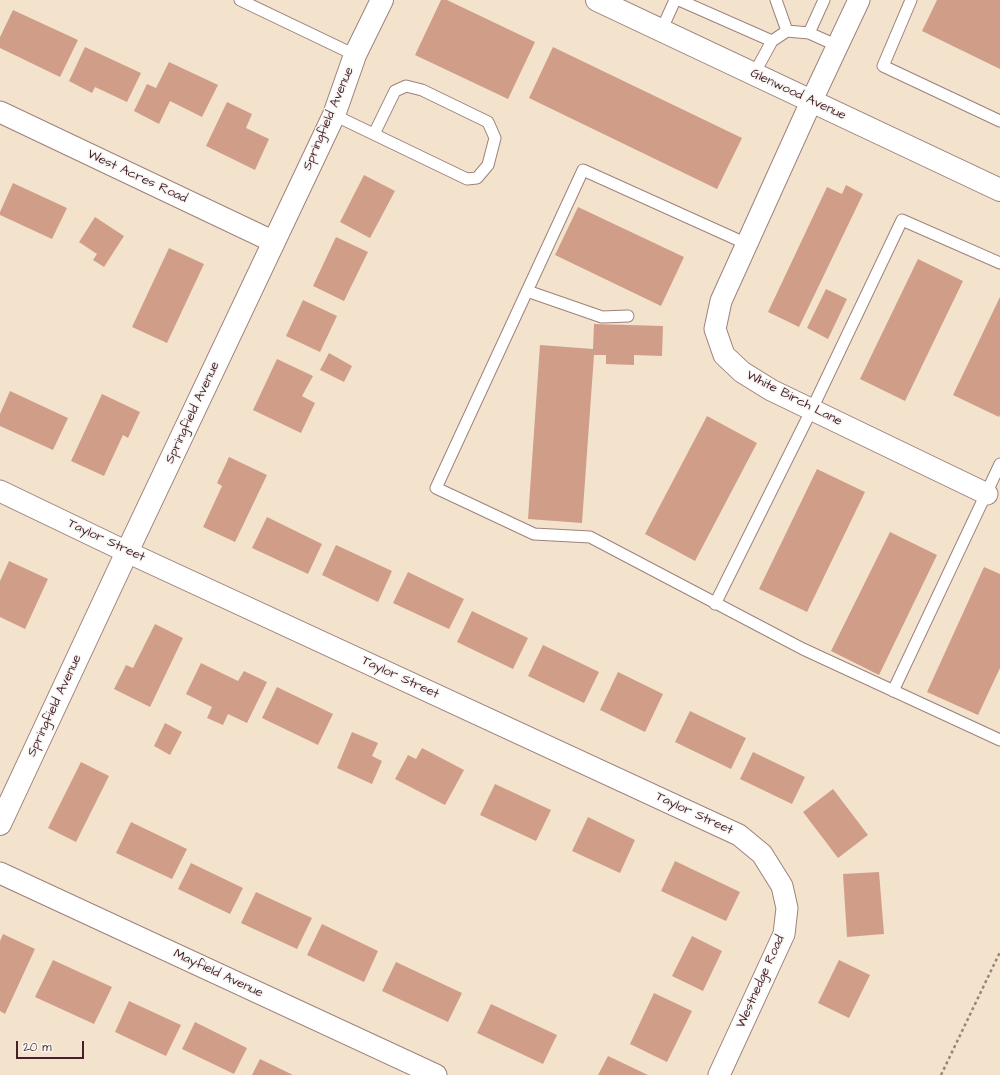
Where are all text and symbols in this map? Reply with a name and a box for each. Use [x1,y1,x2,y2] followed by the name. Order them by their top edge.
[300,65,358,173] street label: Springfield Avenue
[748,66,848,124] street label: Glenwood Avenue
[84,147,190,207] street label: West Acres Road
[163,359,223,467] street label: Springfield Avenue
[743,368,845,430] street label: White Birch Lane
[65,516,147,566] street label: Taylor Street
[25,652,85,760] street label: Springfield Avenue
[359,653,441,703] street label: Taylor Street
[653,789,735,839] street label: Taylor Street
[734,933,788,1031] street label: Westnedge Road
[171,946,265,1002] street label: Mayfield Avenue
[18,1033,86,1059] scale bar
[23,1039,52,1056] text: 20 m

